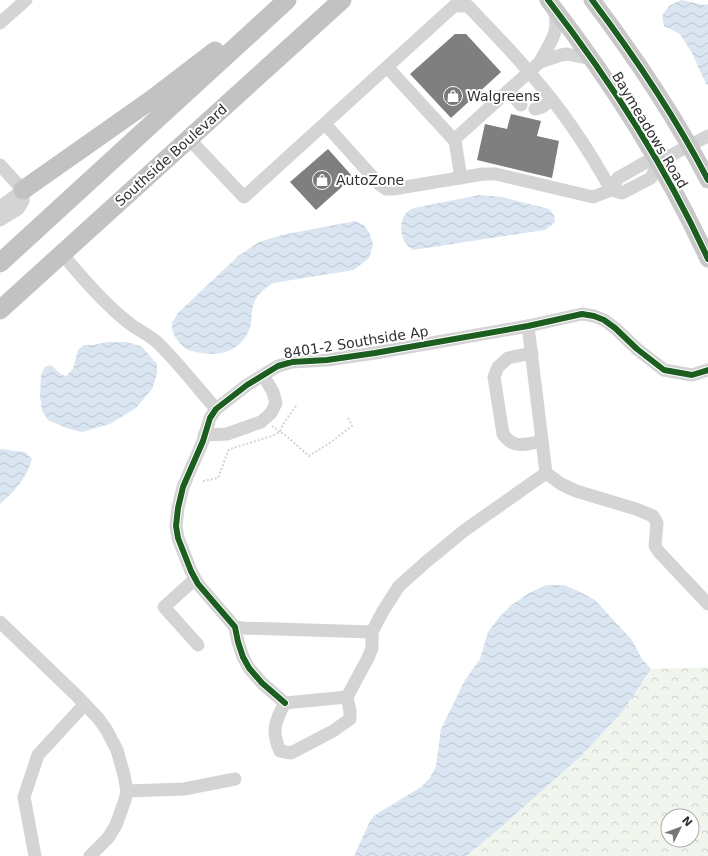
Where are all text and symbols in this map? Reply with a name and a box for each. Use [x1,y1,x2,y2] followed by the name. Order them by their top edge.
[609,69,691,191] street label: Baymeadows Road
[442,85,464,107] shop icon: Walgreens
[467,88,540,104] place label: Walgreens
[112,101,230,209] street label: Southside Boulevard
[311,169,333,191] shop icon: AutoZone
[336,172,404,188] place label: AutoZone
[282,323,430,361] street label: 8401-2 Southside Ap
[660,808,700,848] north arrow
[679,814,695,829] text: N

